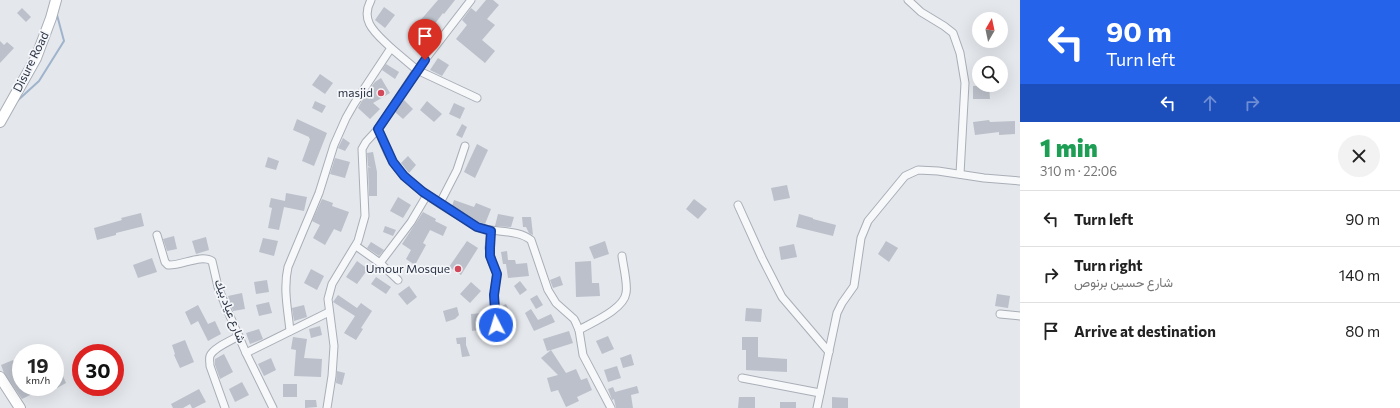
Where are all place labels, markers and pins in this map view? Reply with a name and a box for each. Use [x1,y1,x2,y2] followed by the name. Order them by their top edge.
[408,19,442,60] pin
[338,85,373,99] place label: masjid
[376,88,386,98] marker: masjid
[366,261,450,275] place label: Umour Mosque
[453,264,463,274] marker: Umour Mosque

